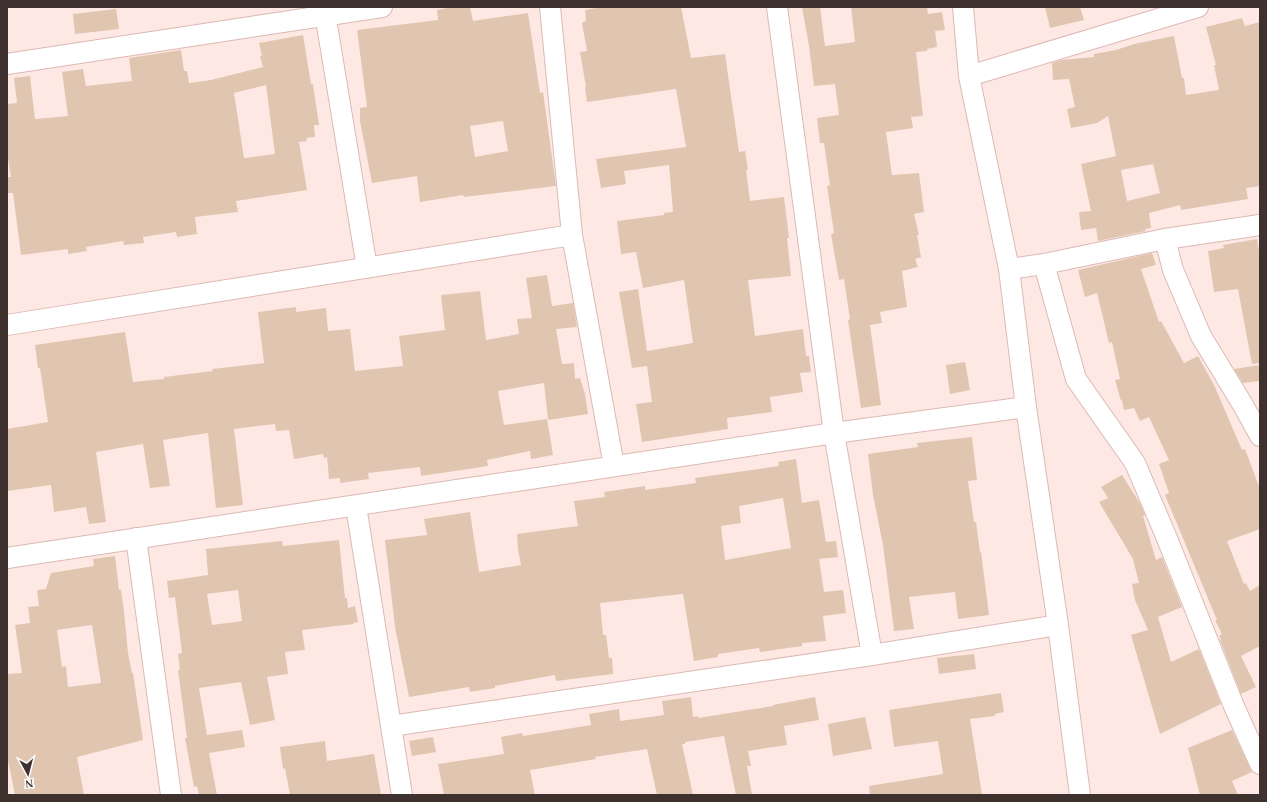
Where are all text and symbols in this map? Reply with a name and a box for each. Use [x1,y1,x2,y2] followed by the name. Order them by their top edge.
[8,754,48,794] north arrow
[24,777,34,790] text: N

